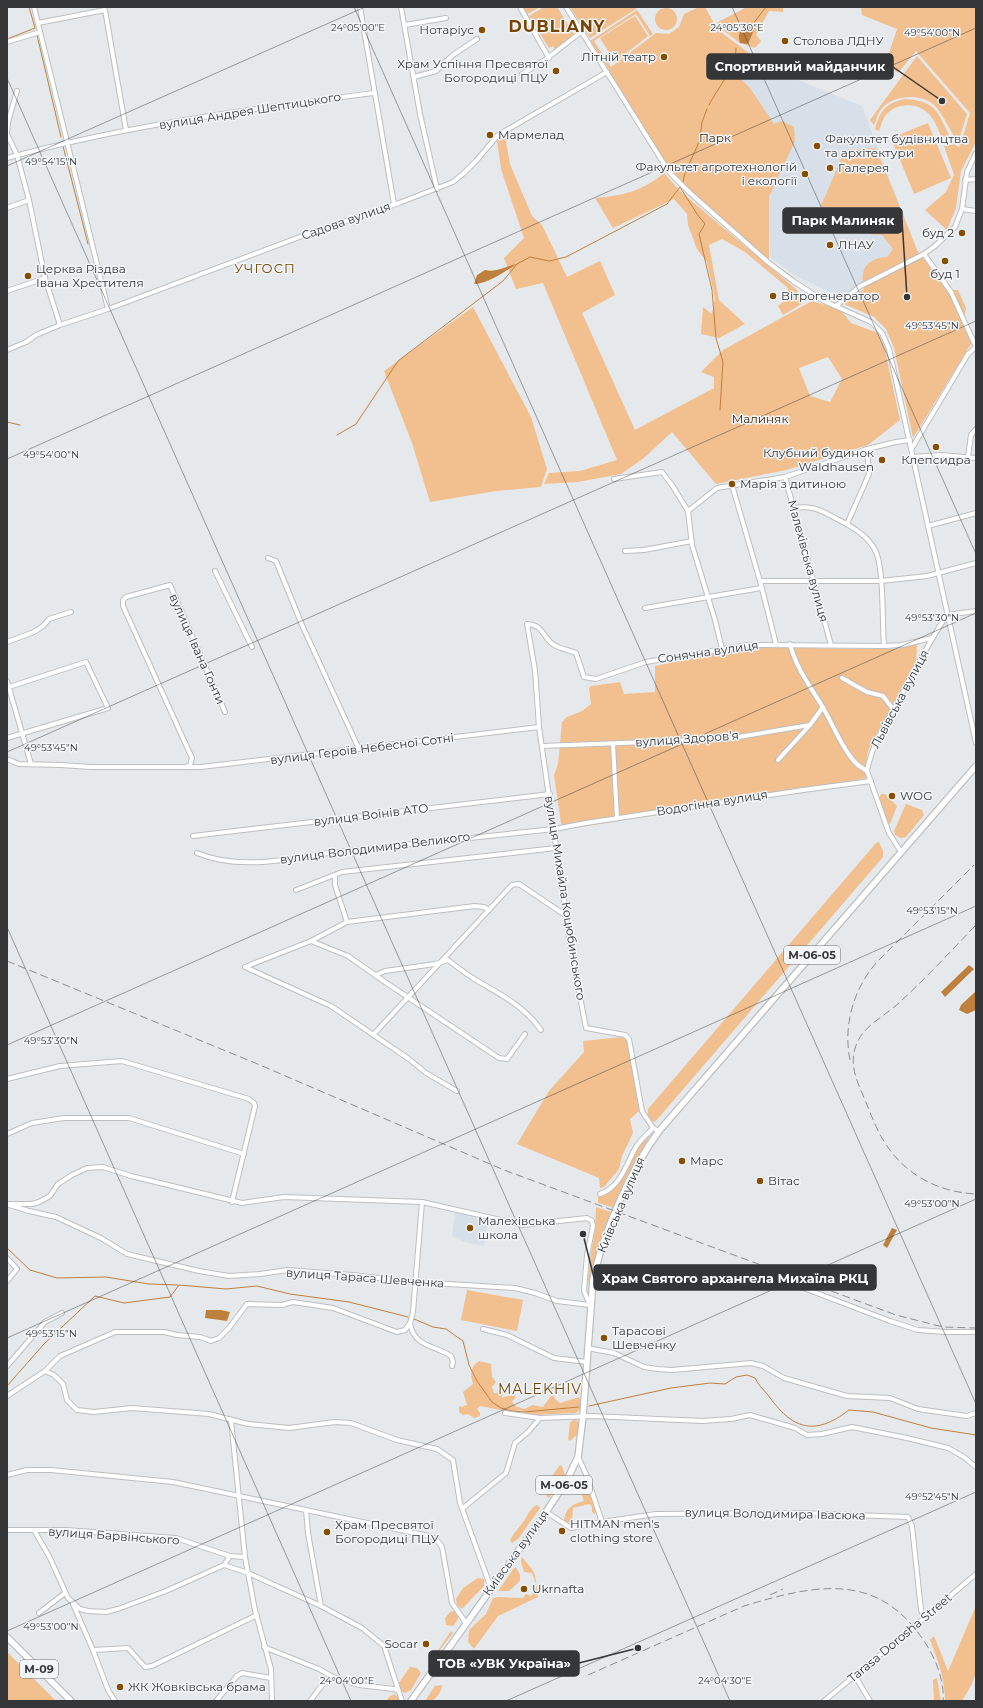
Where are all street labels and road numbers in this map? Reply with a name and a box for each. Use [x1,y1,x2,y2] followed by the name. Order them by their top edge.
[158,89,342,132] street label: вулиця Андрея Шептицького
[299,198,392,243] street label: Садова вулиця
[785,498,832,624] street label: Малехівська вулиця
[166,591,229,706] street label: вулиця Івана Гонти
[656,637,759,666] street label: Сонячна вулиця
[867,647,932,751] street label: Львівська вулиця
[635,727,739,750] street label: вулиця Здоровʼя
[269,730,455,767] street label: вулиця Героїв Небесної Сотні
[655,786,769,819] street label: Водогінна вулиця
[542,795,589,1002] street label: вулиця Михайла Коцюбинського
[313,800,429,829] street label: вулиця Воїнів АТО
[279,828,471,867] street label: вулиця Володимира Великого
[784,946,840,964] road number: М-06-05
[594,1155,647,1255] street label: Київська вулиця
[286,1264,445,1291] street label: вулиця Тараса Шевченка
[536,1476,592,1494] road number: М-06-05
[684,1504,866,1523] street label: вулиця Володимира Івасюка
[479,1507,552,1599] street label: Київська вулиця
[48,1523,181,1548] street label: вулиця Барвінського
[845,1590,955,1686] street label: Tarasa Dorosha Street
[20,1660,58,1678] road number: М-09

